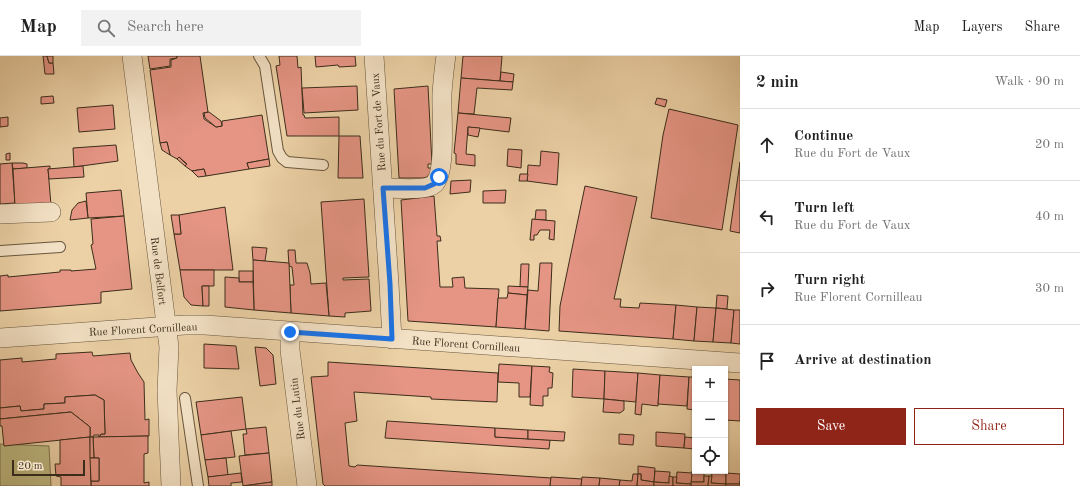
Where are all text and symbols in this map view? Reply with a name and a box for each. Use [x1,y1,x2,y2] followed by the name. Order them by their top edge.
[81,10,361,46] search box
[95,17,117,39] icon: search
[20,18,57,37] text: Map
[127,20,204,35] text: Search here
[914,20,940,34] text: Map
[962,20,1003,34] text: Layers
[1025,20,1060,34] text: Share
[371,72,388,171] street label: Rue du Fort de Vaux
[756,74,799,91] text: 2 min
[995,75,1064,88] text: Walk · 90 m
[794,129,853,144] text: Continue
[756,134,778,156] icon: ahead
[1035,138,1064,151] text: 20 m
[794,147,911,160] text: Rue du Fort de Vaux
[430,168,448,186] route start
[794,201,854,216] text: Turn left
[756,206,778,228] icon: left
[1035,210,1064,223] text: 40 m
[794,219,911,232] text: Rue du Fort de Vaux
[148,236,167,306] street label: Rue de Belfort
[794,273,865,288] text: Turn right
[756,278,778,300] icon: right
[1035,282,1064,295] text: 30 m
[794,291,923,304] text: Rue Florent Cornilleau
[88,322,198,339] street label: Rue Florent Cornilleau
[281,323,299,341] route end
[411,336,521,355] street label: Rue Florent Cornilleau
[756,350,778,372] icon: arrive
[794,353,932,368] text: Arrive at destination
[692,366,728,474] map controls
[692,366,728,402] button: +
[289,377,308,441] street label: Rue du Lutin
[692,402,728,438] button: −
[756,408,906,445] button: Save
[914,408,1064,445] button: Share
[692,438,728,474] button: locate
[12,458,85,477] scale bar
[18,461,43,472] text: 20 m

